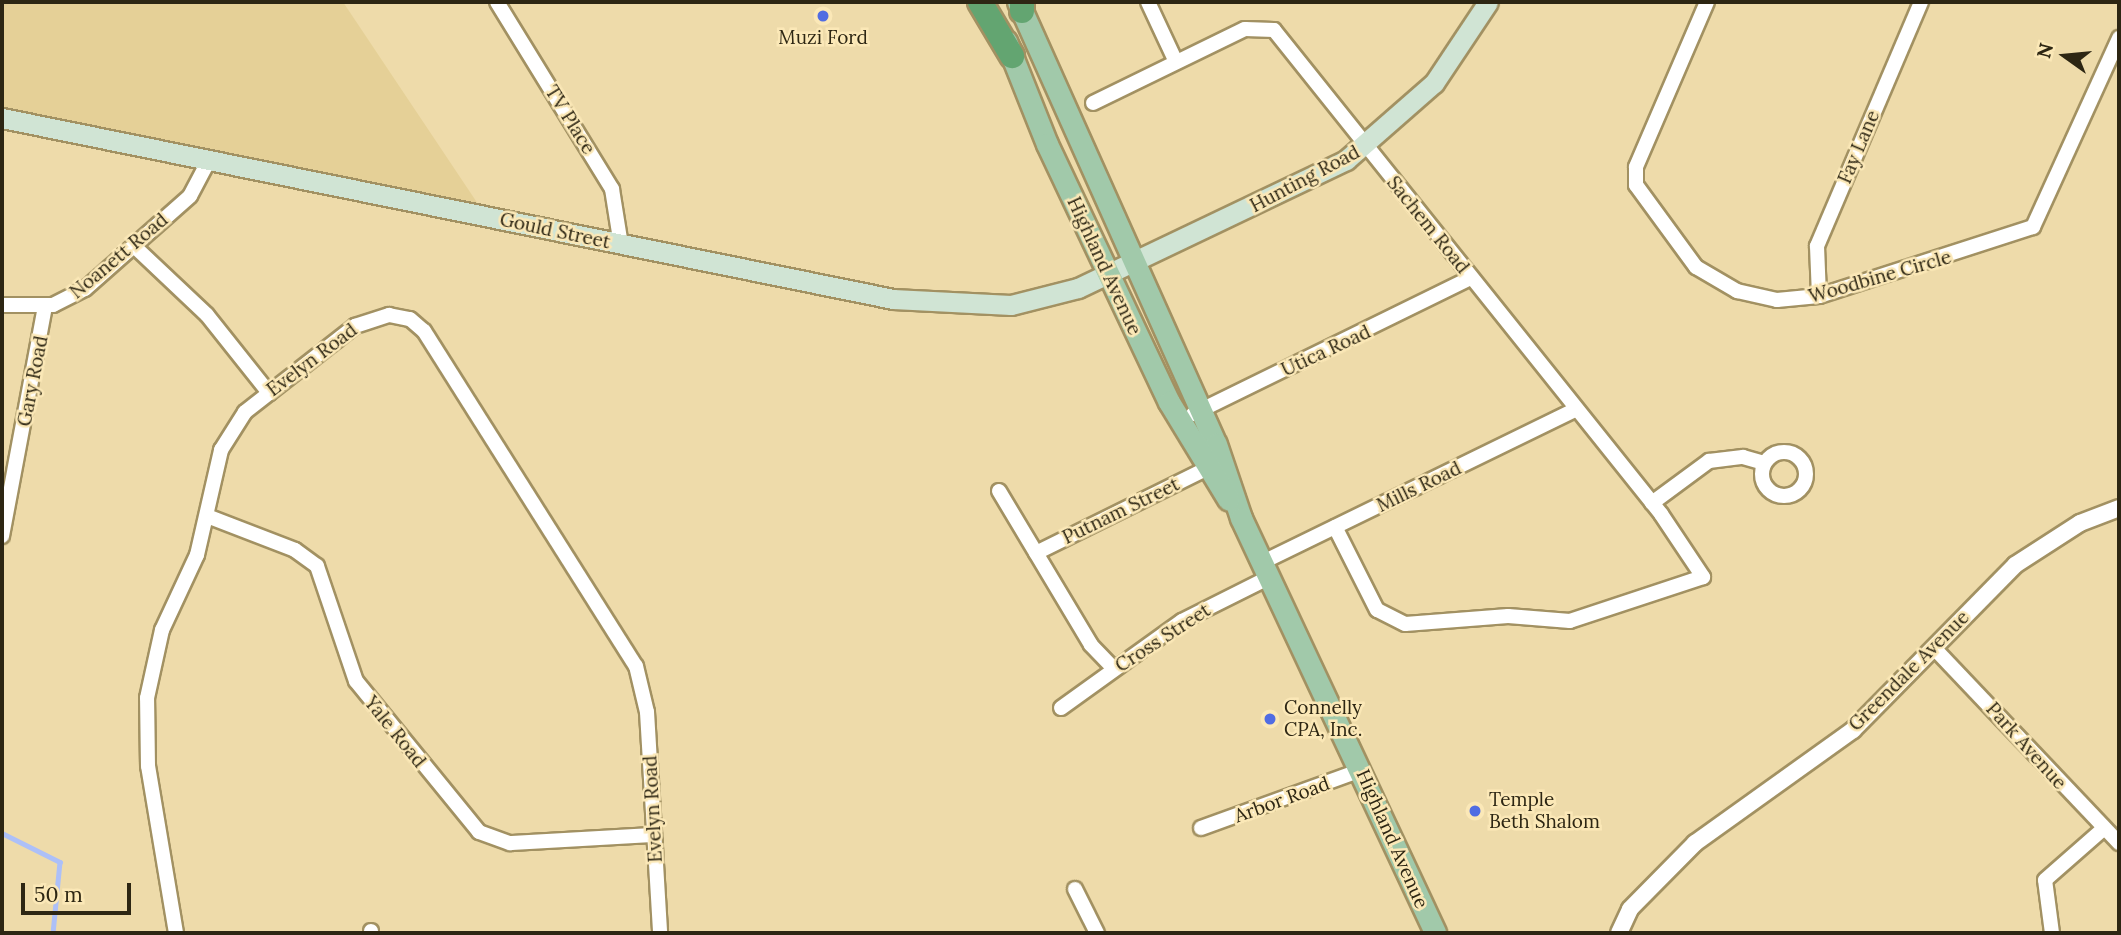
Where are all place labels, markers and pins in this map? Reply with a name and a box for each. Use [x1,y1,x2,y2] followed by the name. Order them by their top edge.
[815,8,831,24] marker: Muzi Ford
[778,27,868,49] place label: Muzi Ford
[1284,697,1362,741] place label: Connelly CPA, Inc.
[1262,711,1278,727] marker: Connelly CPA, Inc.
[1489,789,1600,833] place label: Temple Beth Shalom
[1467,803,1483,819] marker: Temple Beth Shalom

